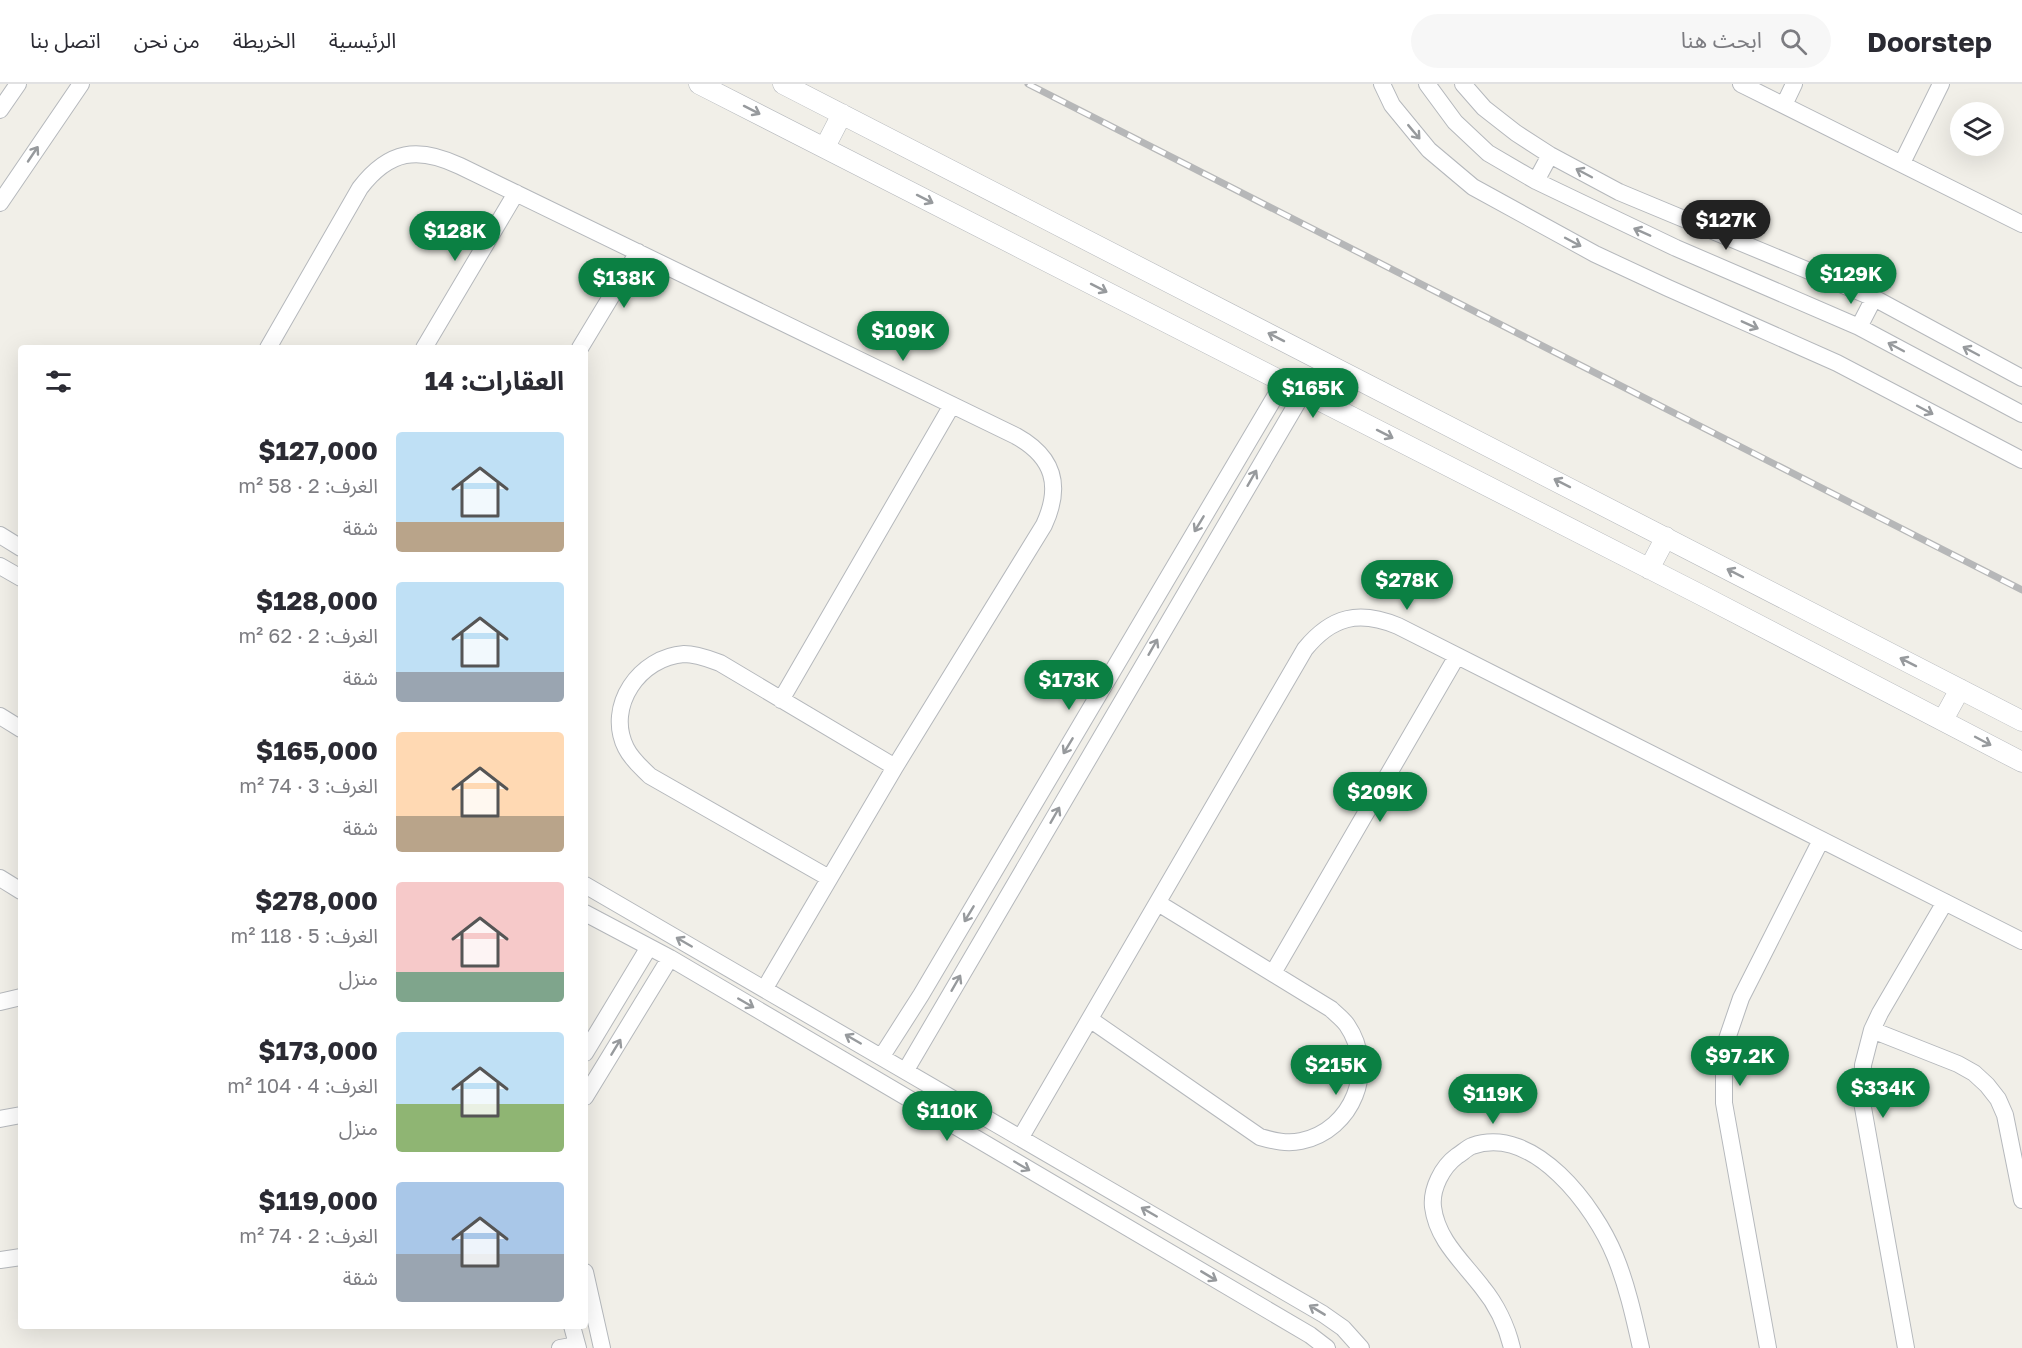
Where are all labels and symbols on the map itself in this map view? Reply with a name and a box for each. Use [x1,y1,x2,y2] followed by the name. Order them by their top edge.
[742,105,760,117] one-way arrow
[1408,124,1421,140] one-way arrow
[27,147,39,163] one-way arrow
[1576,167,1593,179] one-way arrow
[916,194,934,205] one-way arrow
[1684,200,1768,251] pin: $127K
[413,211,497,262] pin: $128K
[1633,226,1651,237] one-way arrow
[1564,237,1582,248] one-way arrow
[1809,254,1893,305] pin: $129K
[582,258,666,309] pin: $138K
[1089,283,1107,294] one-way arrow
[861,311,945,362] pin: $109K
[1741,320,1759,331] one-way arrow
[1268,330,1286,342] one-way arrow
[1888,341,1906,352] one-way arrow
[1962,345,1980,356] one-way arrow
[1271,368,1355,419] pin: $165K
[1916,404,1934,416] one-way arrow
[1375,429,1393,441] one-way arrow
[1247,470,1259,487] one-way arrow
[1553,477,1571,489] one-way arrow
[1193,515,1205,532] one-way arrow
[1365,560,1449,611] pin: $278K
[1726,566,1744,578] one-way arrow
[1148,639,1160,656] one-way arrow
[1900,656,1918,667] one-way arrow
[1027,660,1111,711] pin: $173K
[1973,736,1991,747] one-way arrow
[1062,737,1074,754] one-way arrow
[1338,772,1422,823] pin: $209K
[1049,807,1061,824] one-way arrow
[963,905,975,922] one-way arrow
[676,936,694,947] one-way arrow
[950,975,962,992] one-way arrow
[737,997,754,1009] one-way arrow
[845,1033,862,1045] one-way arrow
[1691,1036,1789,1087] pin: $97.2K
[610,1039,622,1056] one-way arrow
[1294,1045,1378,1096] pin: $215K
[1841,1068,1925,1119] pin: $334K
[1451,1074,1535,1125] pin: $119K
[905,1091,989,1142] pin: $110K
[1013,1161,1031,1172] one-way arrow
[1141,1205,1158,1217] one-way arrow
[1200,1270,1217,1282] one-way arrow
[1309,1304,1326,1316] one-way arrow

